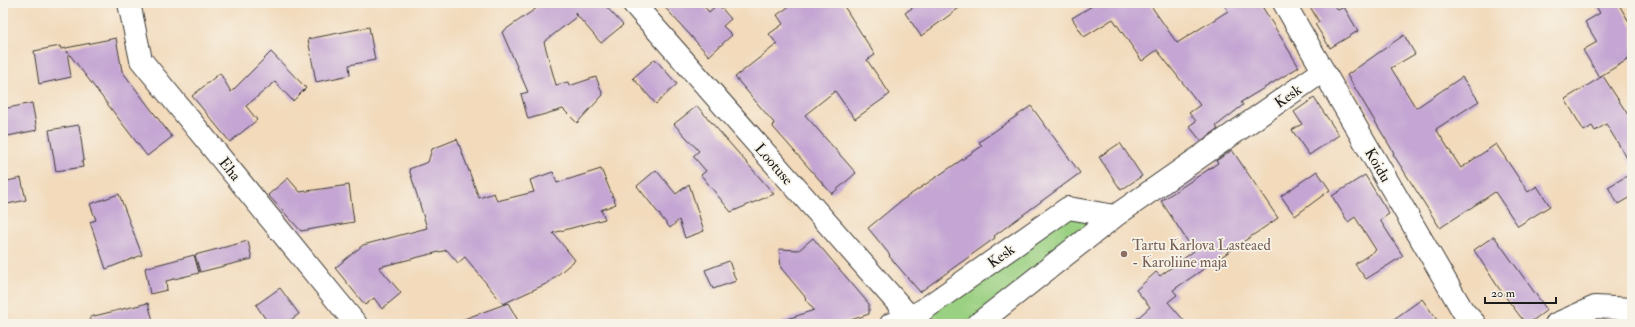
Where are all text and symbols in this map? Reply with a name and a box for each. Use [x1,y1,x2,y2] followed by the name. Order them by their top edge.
[1271,80,1306,112] street label: Kesk
[750,139,797,189] street label: Lootuse
[1360,145,1395,186] street label: Koidu
[214,154,245,186] street label: Eha
[1132,236,1272,272] place label: Tartu Karlova Lasteaed - Karoliine maja
[984,240,1019,273] street label: Kesk
[1119,249,1129,259] marker: Tartu Karlova Lasteaed - Karoliine maja
[1485,279,1556,305] scale bar
[1491,286,1516,301] text: 20 m

